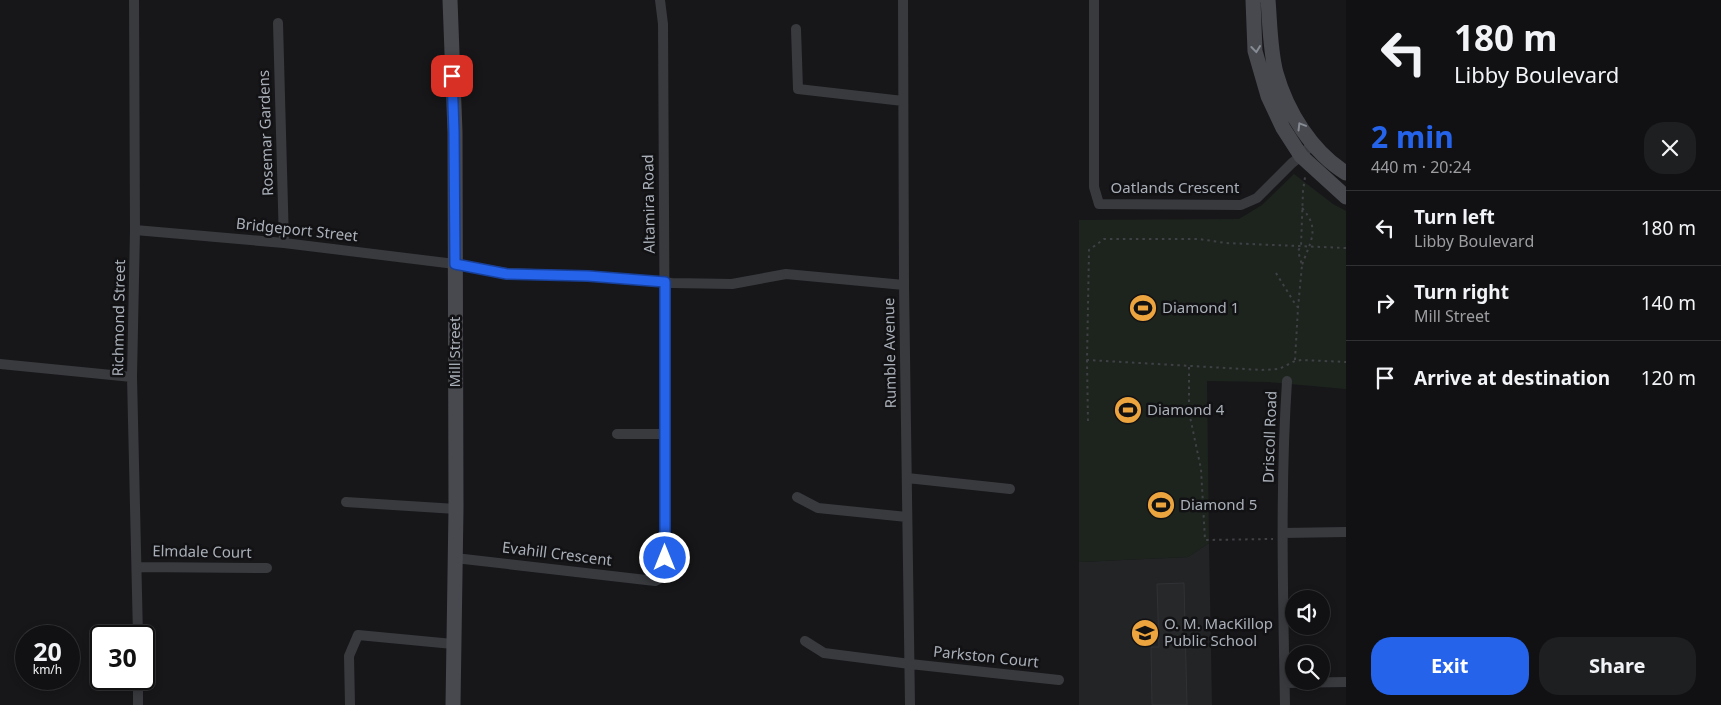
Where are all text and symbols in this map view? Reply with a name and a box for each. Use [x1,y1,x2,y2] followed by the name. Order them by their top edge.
[1454,14,1557,61] text: 180 m
[1371,20,1436,85] icon: left
[1250,45,1261,53] one-way arrow
[431,55,473,97] pin
[1454,59,1619,89] text: Libby Boulevard
[438,62,466,90] icon: arrive
[253,70,277,196] street label: Rosemar Gardens
[1371,116,1454,157] text: 2 min
[1297,122,1307,131] one-way arrow
[1644,122,1696,174] button: close
[637,154,659,254] street label: Altamira Road
[1371,156,1471,178] text: 440 m · 20:24
[1111,177,1240,197] street label: Oatlands Crescent
[1414,204,1495,230] text: Turn left
[235,213,360,245] street label: Bridgeport Street
[1371,214,1399,242] icon: left
[1641,215,1696,241] text: 180 m
[1414,230,1534,252] text: Libby Boulevard
[107,259,129,377] street label: Richmond Street
[1414,279,1509,305] text: Turn right
[1371,289,1399,317] icon: right
[1641,290,1696,316] text: 140 m
[1128,293,1158,323] sports icon: Diamond 1
[878,297,900,409] street label: Rumble Avenue
[1162,297,1239,317] place label: Diamond 1
[1414,305,1490,327] text: Mill Street
[444,316,464,388] street label: Mill Street
[1371,364,1399,392] icon: arrive
[1414,365,1610,391] text: Arrive at destination
[1641,365,1696,391] text: 120 m
[1257,391,1281,483] street label: Driscoll Road
[1113,395,1143,425] sports icon: Diamond 4
[1147,399,1225,419] place label: Diamond 4
[1146,490,1176,520] sports icon: Diamond 5
[1180,494,1257,514] place label: Diamond 5
[638,531,690,583] position arrow
[501,536,614,570] street label: Evahill Crescent
[152,540,253,562] street label: Elmdale Court
[1285,590,1330,690] map controls
[1285,590,1330,635] button: sound
[1164,613,1273,650] place label: O. M. MacKillop Public School
[1130,618,1160,648] school or university icon: O. M. MacKillop Public School
[90,625,155,690] speed limit sign: 30
[33,634,62,668] text: 20
[1371,637,1529,695] button: Exit
[1539,637,1696,695] button: Share
[932,641,1040,672] street label: Parkston Court
[1285,645,1330,690] button: search
[33,661,62,678] text: km/h

